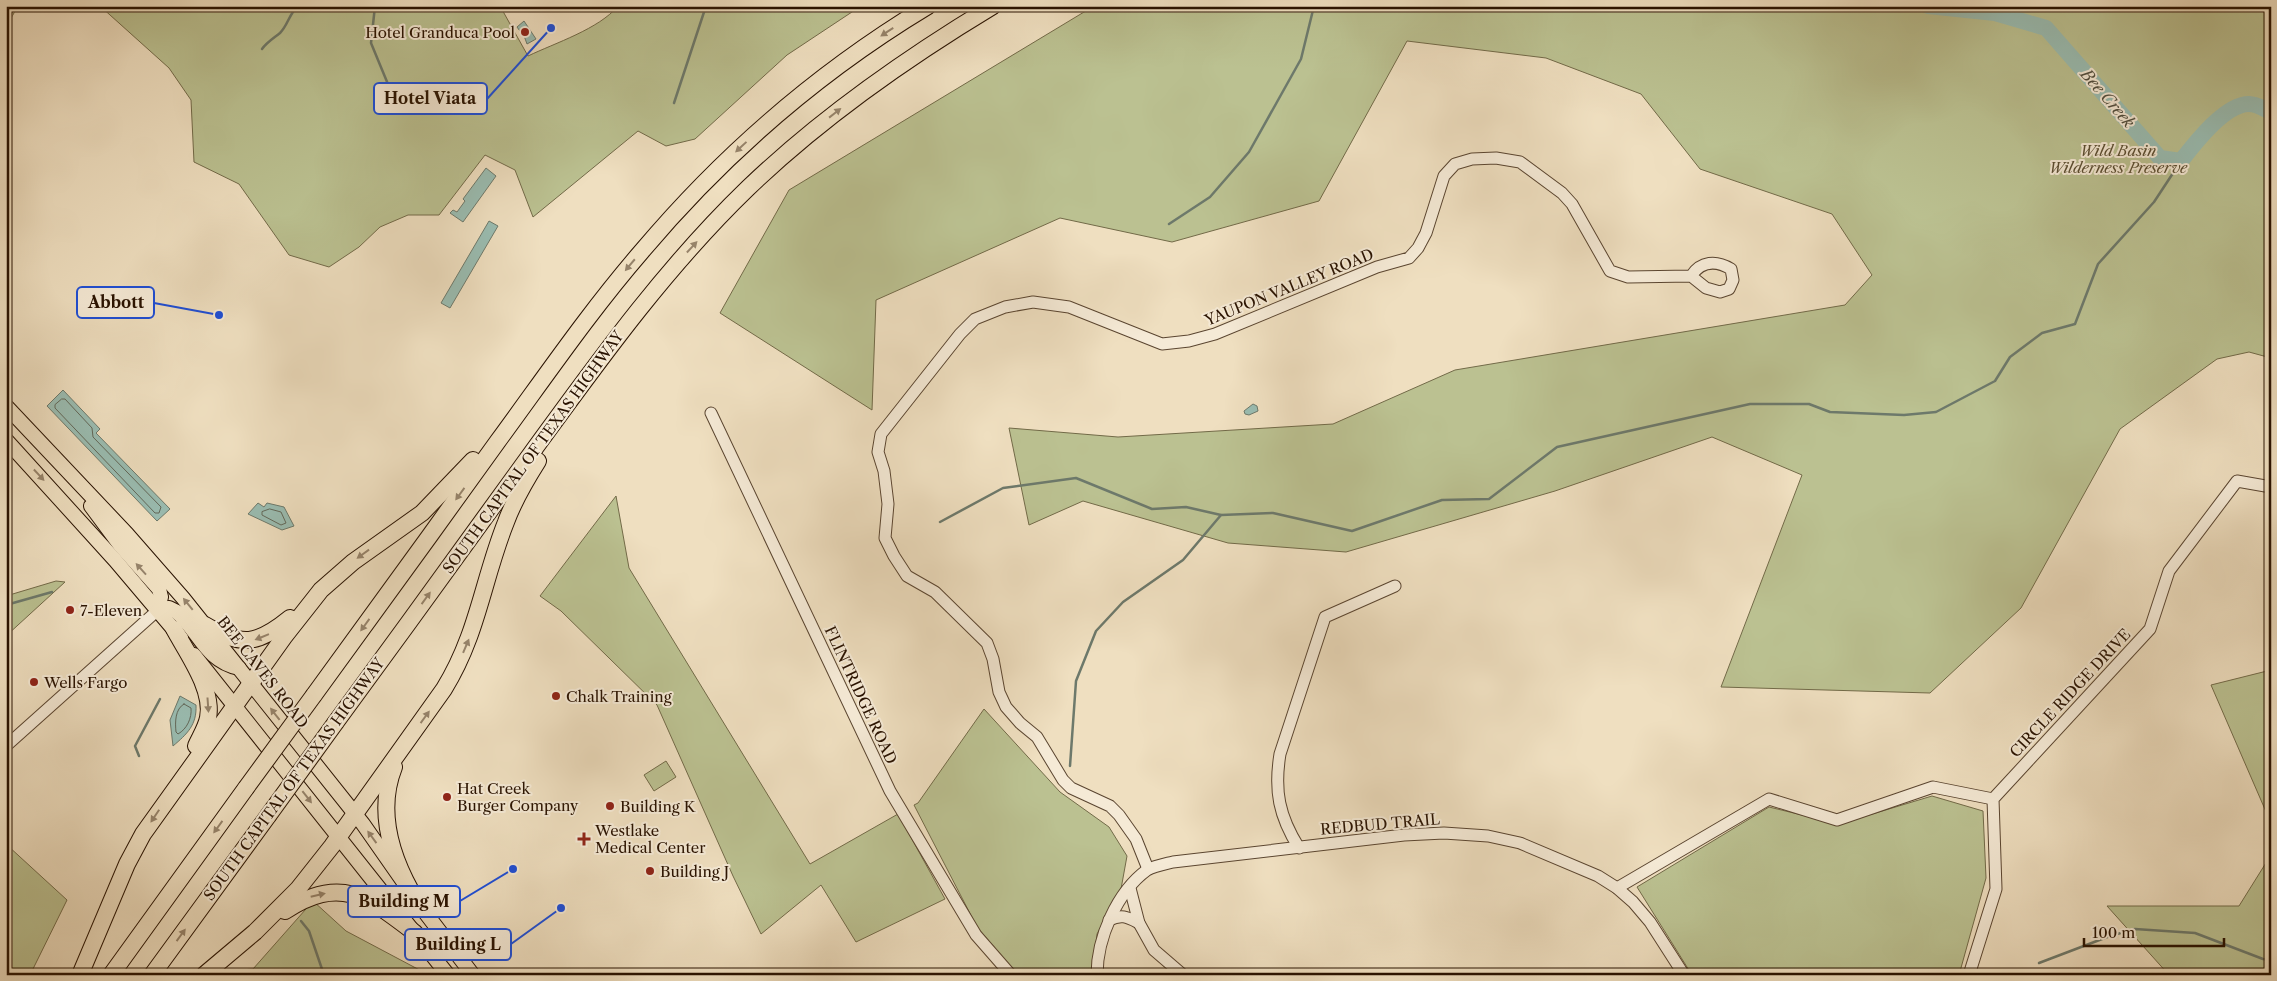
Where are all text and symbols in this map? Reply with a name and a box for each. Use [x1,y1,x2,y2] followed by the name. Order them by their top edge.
[365,23,516,42] place label: Hotel Granduca Pool
[519,26,531,38] marker: Hotel Granduca Pool
[880,27,894,37] one-way arrow
[2076,63,2140,132] water label: Bee Creek
[374,83,487,114] callout: Hotel Viata
[384,88,477,108] text: Hotel Viata
[828,107,841,118] one-way arrow
[736,141,748,153] one-way arrow
[2049,141,2188,177] park label: Wild Basin Wilderness Preserve
[686,241,698,253] one-way arrow
[1201,244,1376,330] street label: YAUPON VALLEY ROAD
[624,258,635,271] one-way arrow
[77,287,154,318] callout: Abbott
[87,292,145,312] text: Abbott
[438,327,628,577] street label: SOUTH CAPITAL OF TEXAS HIGHWAY
[33,469,45,481] one-way arrow
[455,487,465,501] one-way arrow
[357,549,370,559] one-way arrow
[135,563,147,575] one-way arrow
[421,592,432,605] one-way arrow
[182,597,193,610] one-way arrow
[80,601,143,620] place label: 7-Eleven
[64,604,76,616] marker: 7-Eleven
[213,612,313,732] street label: BEE CAVES ROAD
[359,618,370,631] one-way arrow
[821,623,901,767] street label: FLINTRIDGE ROAD
[2006,625,2134,761] street label: CIRCLE RIDGE DRIVE
[254,633,269,641] one-way arrow
[463,639,471,653] one-way arrow
[199,654,389,904] street label: SOUTH CAPITAL OF TEXAS HIGHWAY
[43,673,127,692] place label: Wells Fargo
[28,676,40,688] marker: Wells Fargo
[566,687,672,706] place label: Chalk Training
[550,690,562,702] marker: Chalk Training
[204,697,212,713] one-way arrow
[270,707,281,720] one-way arrow
[419,711,430,724] one-way arrow
[457,779,579,815] place label: Hat Creek Burger Company
[301,790,312,803] one-way arrow
[441,791,453,803] marker: Hat Creek Burger Company
[620,797,697,816] place label: Building K
[604,800,616,812] marker: Building K
[150,809,160,823] one-way arrow
[1319,809,1441,839] street label: REDBUD TRAIL
[213,820,223,834] one-way arrow
[594,821,706,857] place label: Westlake Medical Center
[367,830,377,843] one-way arrow
[577,832,591,846] marker: Westlake Medical Center
[660,862,729,881] place label: Building J
[644,865,656,877] marker: Building J
[348,886,460,917] callout: Building M
[310,891,325,899] one-way arrow
[358,891,450,911] text: Building M
[2084,916,2224,948] scale bar
[2092,923,2135,942] text: 100 m
[176,928,186,942] one-way arrow
[405,929,511,960] callout: Building L
[415,934,501,954] text: Building L

